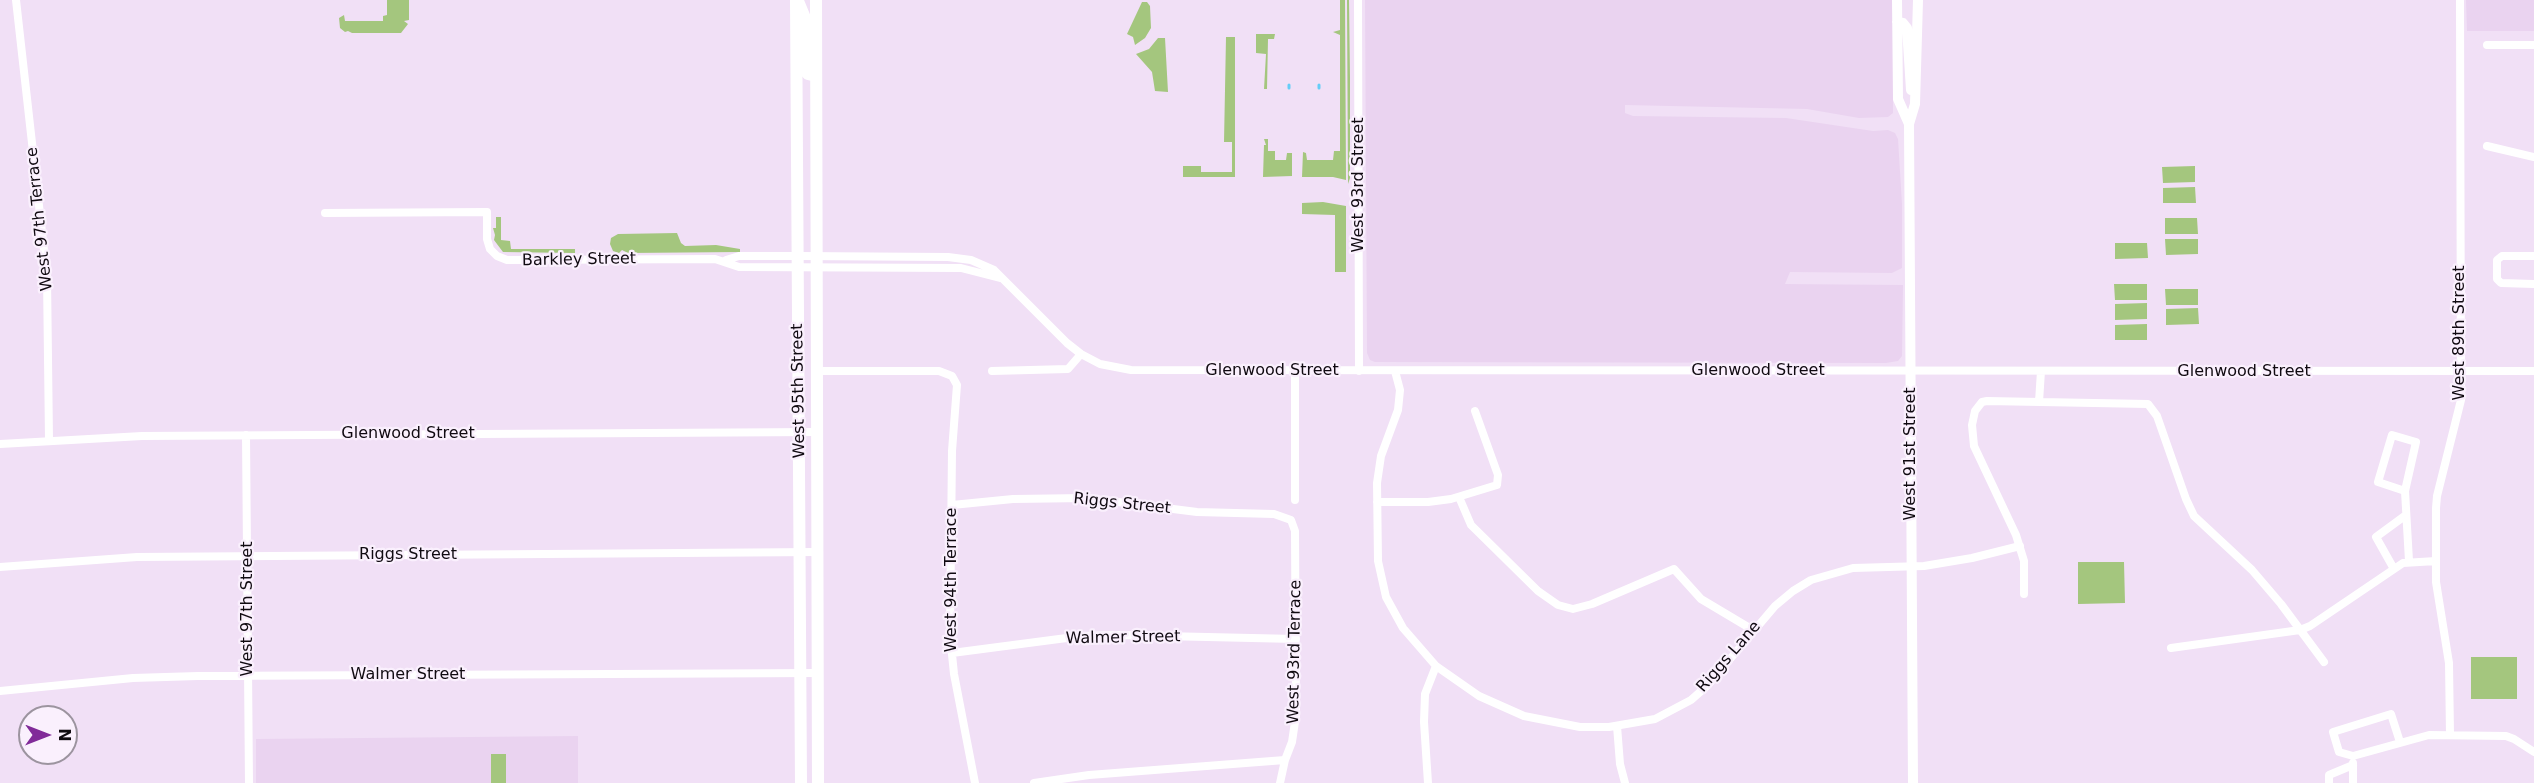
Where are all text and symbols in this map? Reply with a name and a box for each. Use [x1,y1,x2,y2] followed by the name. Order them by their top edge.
[1349,118,1369,252] street label: West 93rd Street
[23,146,57,292] street label: West 97th Terrace
[522,249,636,271] street label: Barkley Street
[2450,266,2470,400] street label: West 89th Street
[788,323,810,459] street label: West 95th Street
[1205,361,1339,381] street label: Glenwood Street
[1691,361,1825,381] street label: Glenwood Street
[2177,362,2311,382] street label: Glenwood Street
[1901,387,1921,521] street label: West 91st Street
[341,424,475,444] street label: Glenwood Street
[1072,489,1172,519] street label: Riggs Street
[942,508,962,652] street label: West 94th Terrace
[238,542,258,676] street label: West 97th Street
[359,545,457,565] street label: Riggs Street
[1284,580,1306,724] street label: West 93rd Terrace
[1693,617,1765,697] street label: Riggs Lane
[1065,627,1181,649] street label: Walmer Street
[351,665,465,685] street label: Walmer Street
[18,705,78,765] north arrow
[55,728,74,742] text: N

